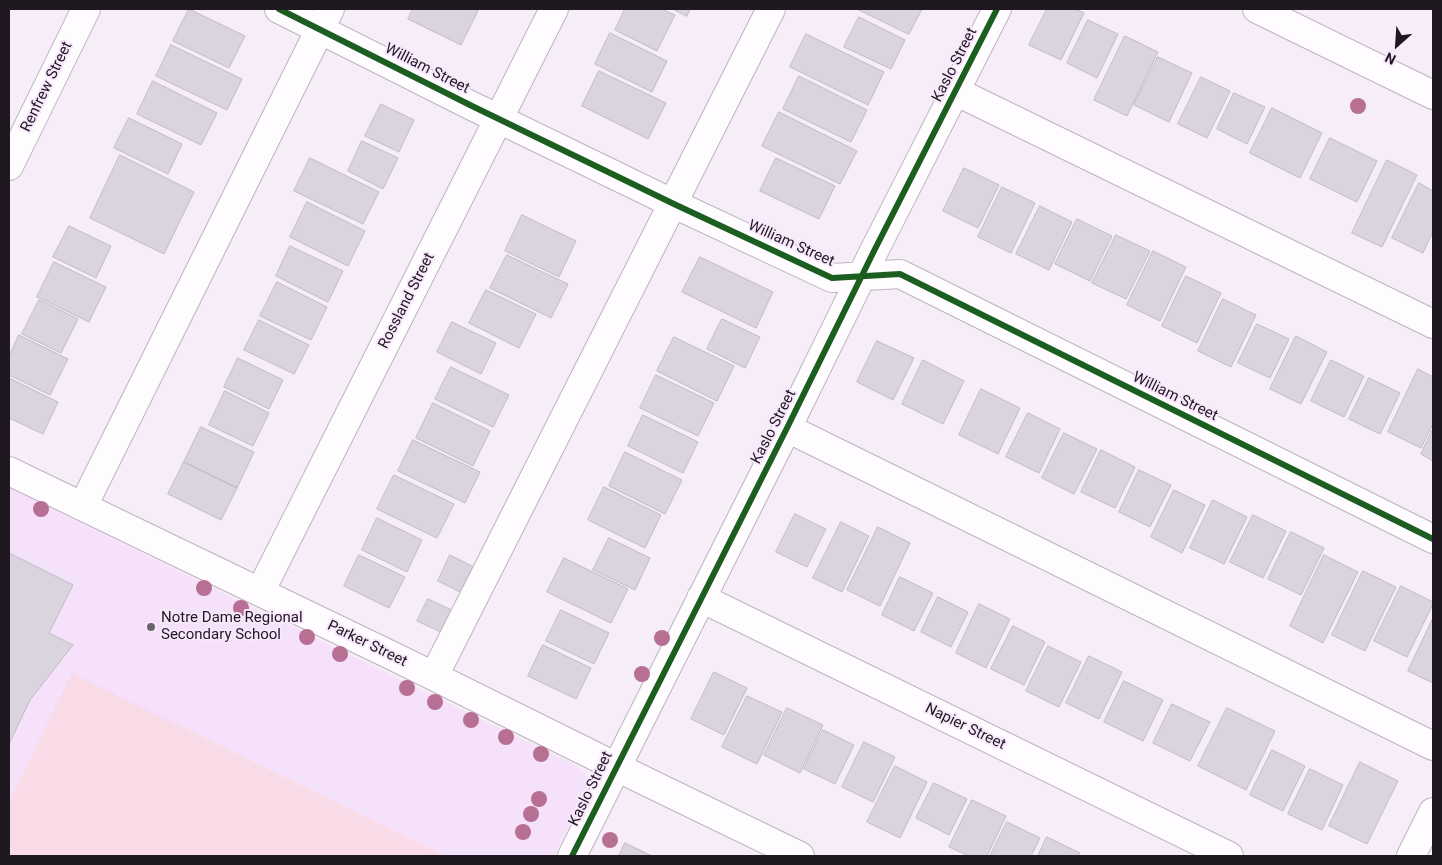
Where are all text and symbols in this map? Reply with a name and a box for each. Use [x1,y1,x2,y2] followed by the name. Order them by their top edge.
[1372,20,1422,70] north arrow
[929,25,981,105] street label: Kaslo Street
[17,39,77,135] street label: Renfrew Street
[382,40,472,98] street label: William Street
[1382,49,1398,68] text: N
[745,217,837,271] street label: William Street
[375,250,439,352] street label: Rossland Street
[1129,369,1221,425] street label: William Street
[748,387,800,467] street label: Kaslo Street
[161,609,303,644] place label: Notre Dame Regional Secondary School
[324,617,410,671] street label: Parker Street
[145,621,157,633] marker: Notre Dame Regional Secondary School
[922,700,1008,754] street label: Napier Street
[565,749,617,829] street label: Kaslo Street

